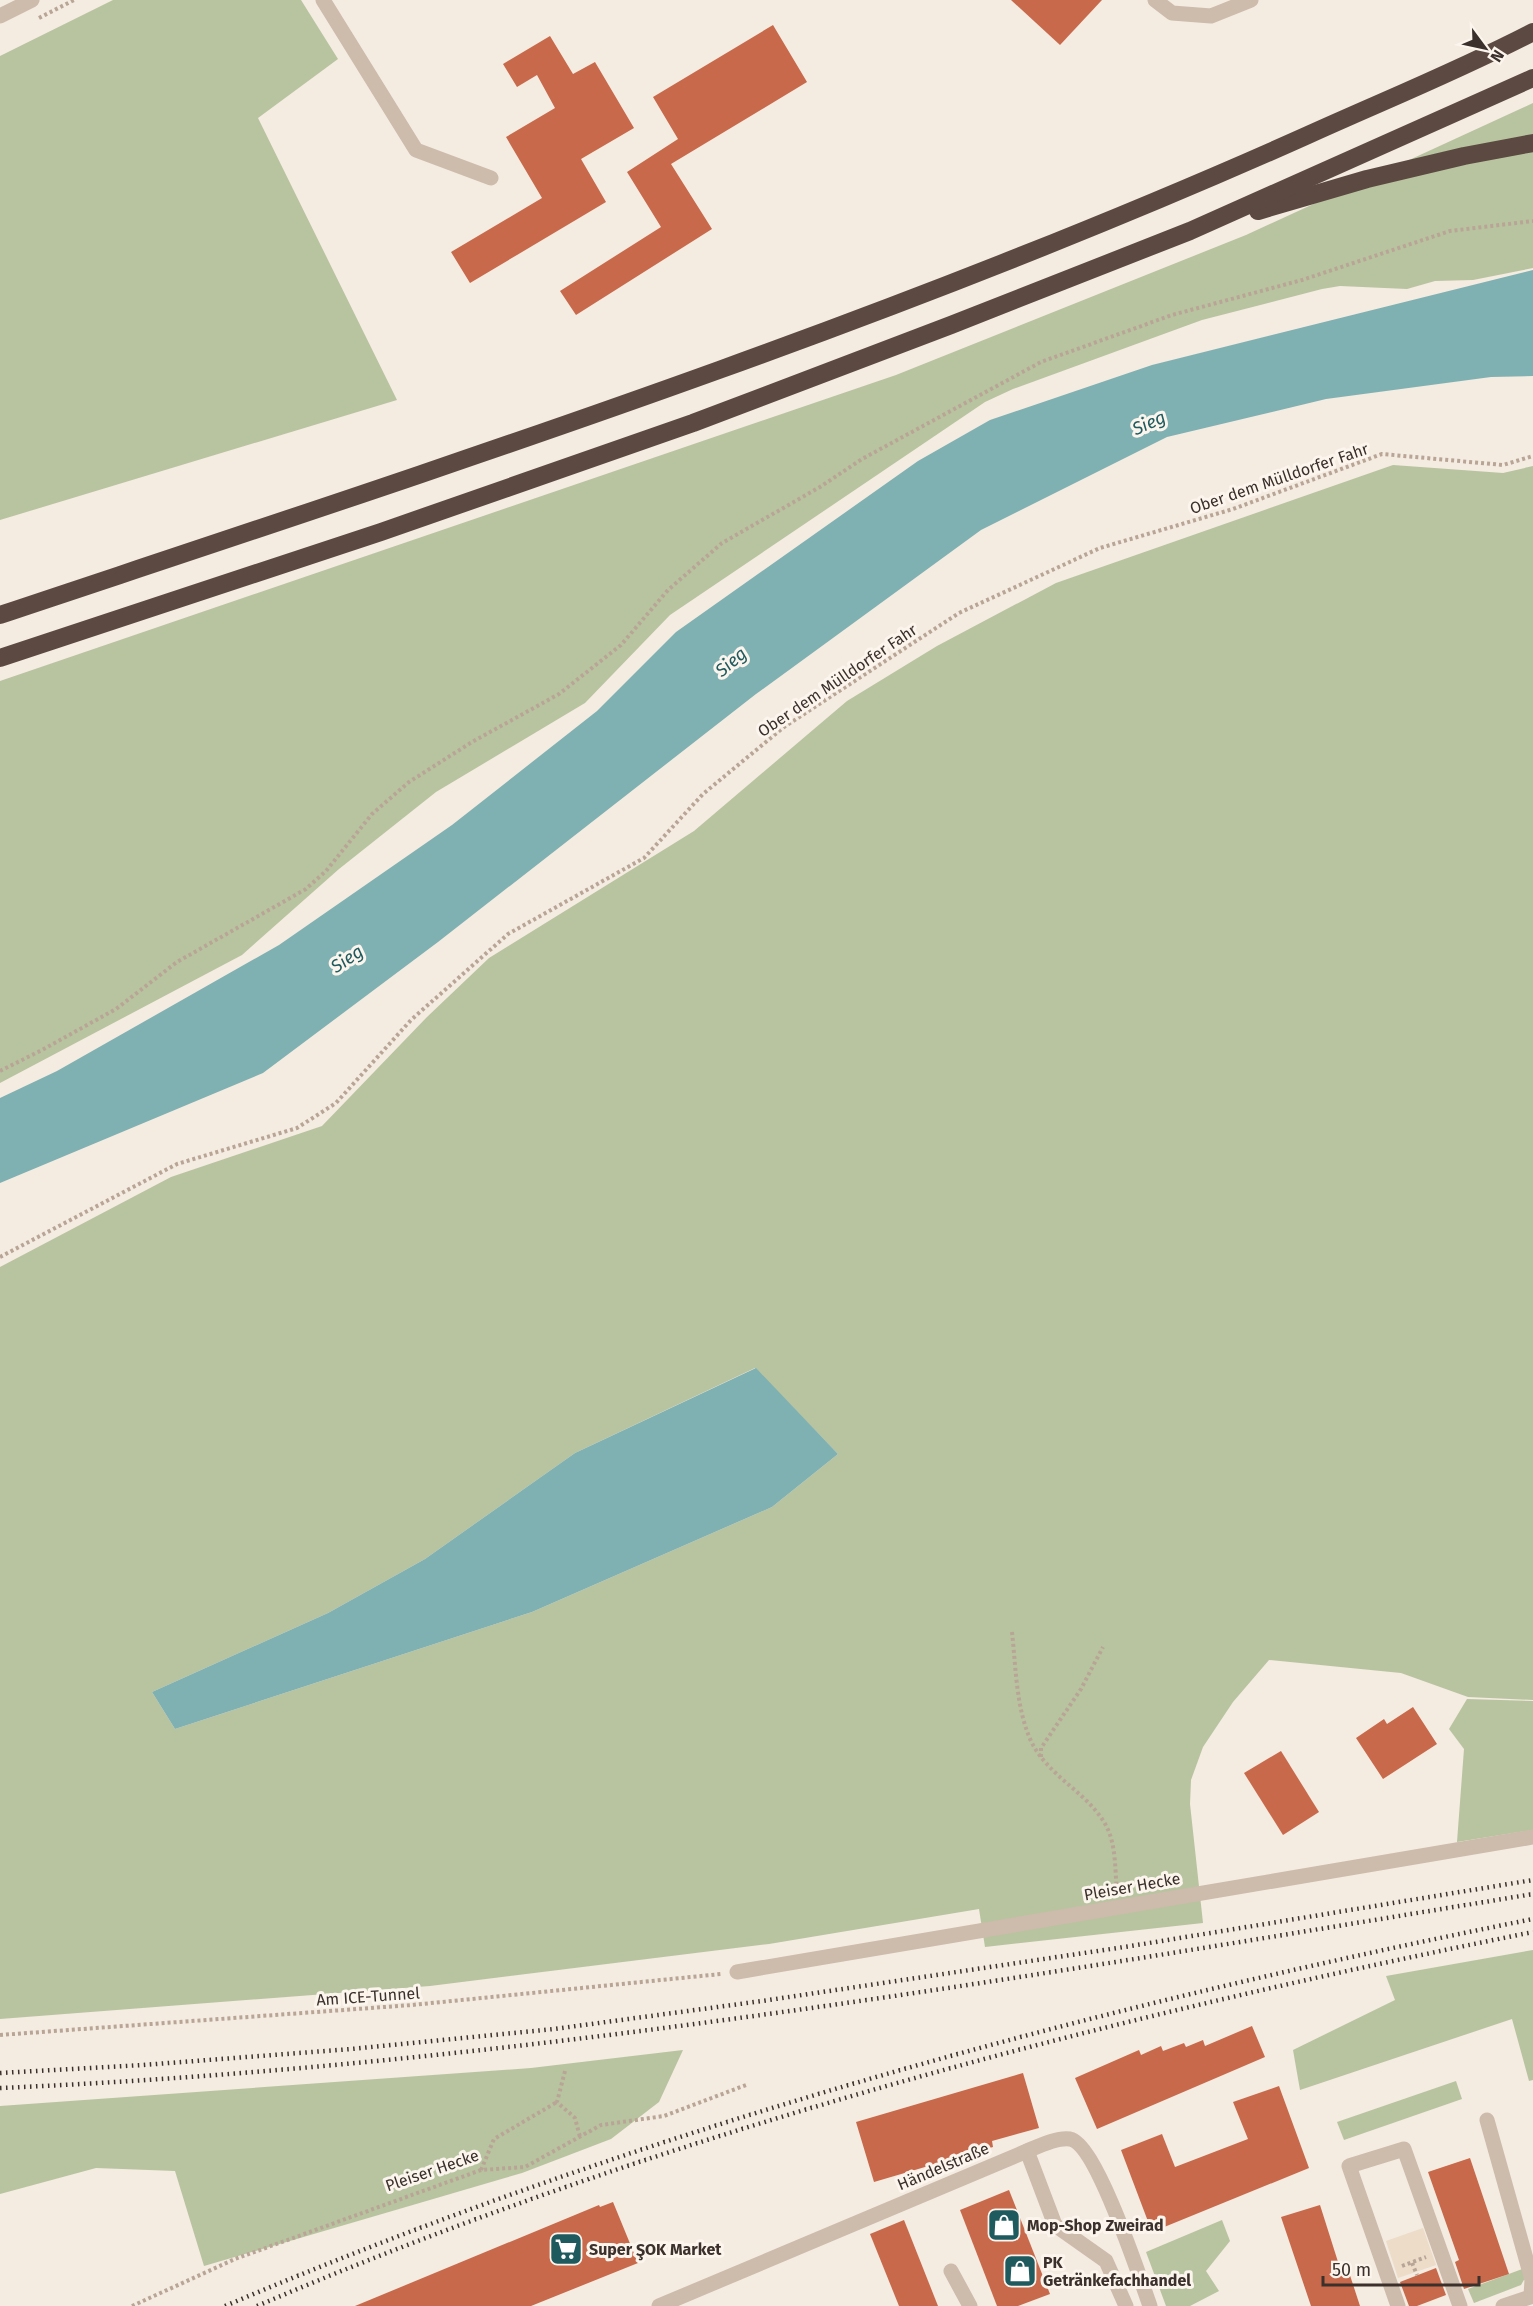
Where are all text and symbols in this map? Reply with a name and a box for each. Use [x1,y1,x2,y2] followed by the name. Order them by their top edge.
[1455,18,1515,78] north arrow
[1486,46,1508,66] text: N
[1128,406,1169,440] water label: Sieg
[1187,439,1372,518] street label: Ober dem Mülldorfer Fahr
[754,620,921,741] street label: Ober dem Mülldorfer Fahr
[710,643,751,682] water label: Sieg
[326,940,367,978] water label: Sieg
[1082,1869,1182,1904] street label: Pleiser Hecke
[316,1983,421,2010] street label: Am ICE-Tunnel
[895,2139,992,2194] street label: Händelstraße
[383,2146,481,2195] street label: Pleiser Hecke
[986,2207,1022,2243] shop icon: Mop-Shop Zweirad
[1027,2216,1164,2235] place label: Mop-Shop Zweirad
[548,2231,584,2267] supermarket icon: Super ŞOK Market
[589,2240,722,2261] place label: Super ŞOK Market
[1323,2249,1479,2287] scale bar
[1002,2253,1038,2289] shop icon: PK Getränkefachhandel
[1043,2253,1191,2290] place label: PK Getränkefachhandel
[1332,2259,1371,2281] text: 50 m

